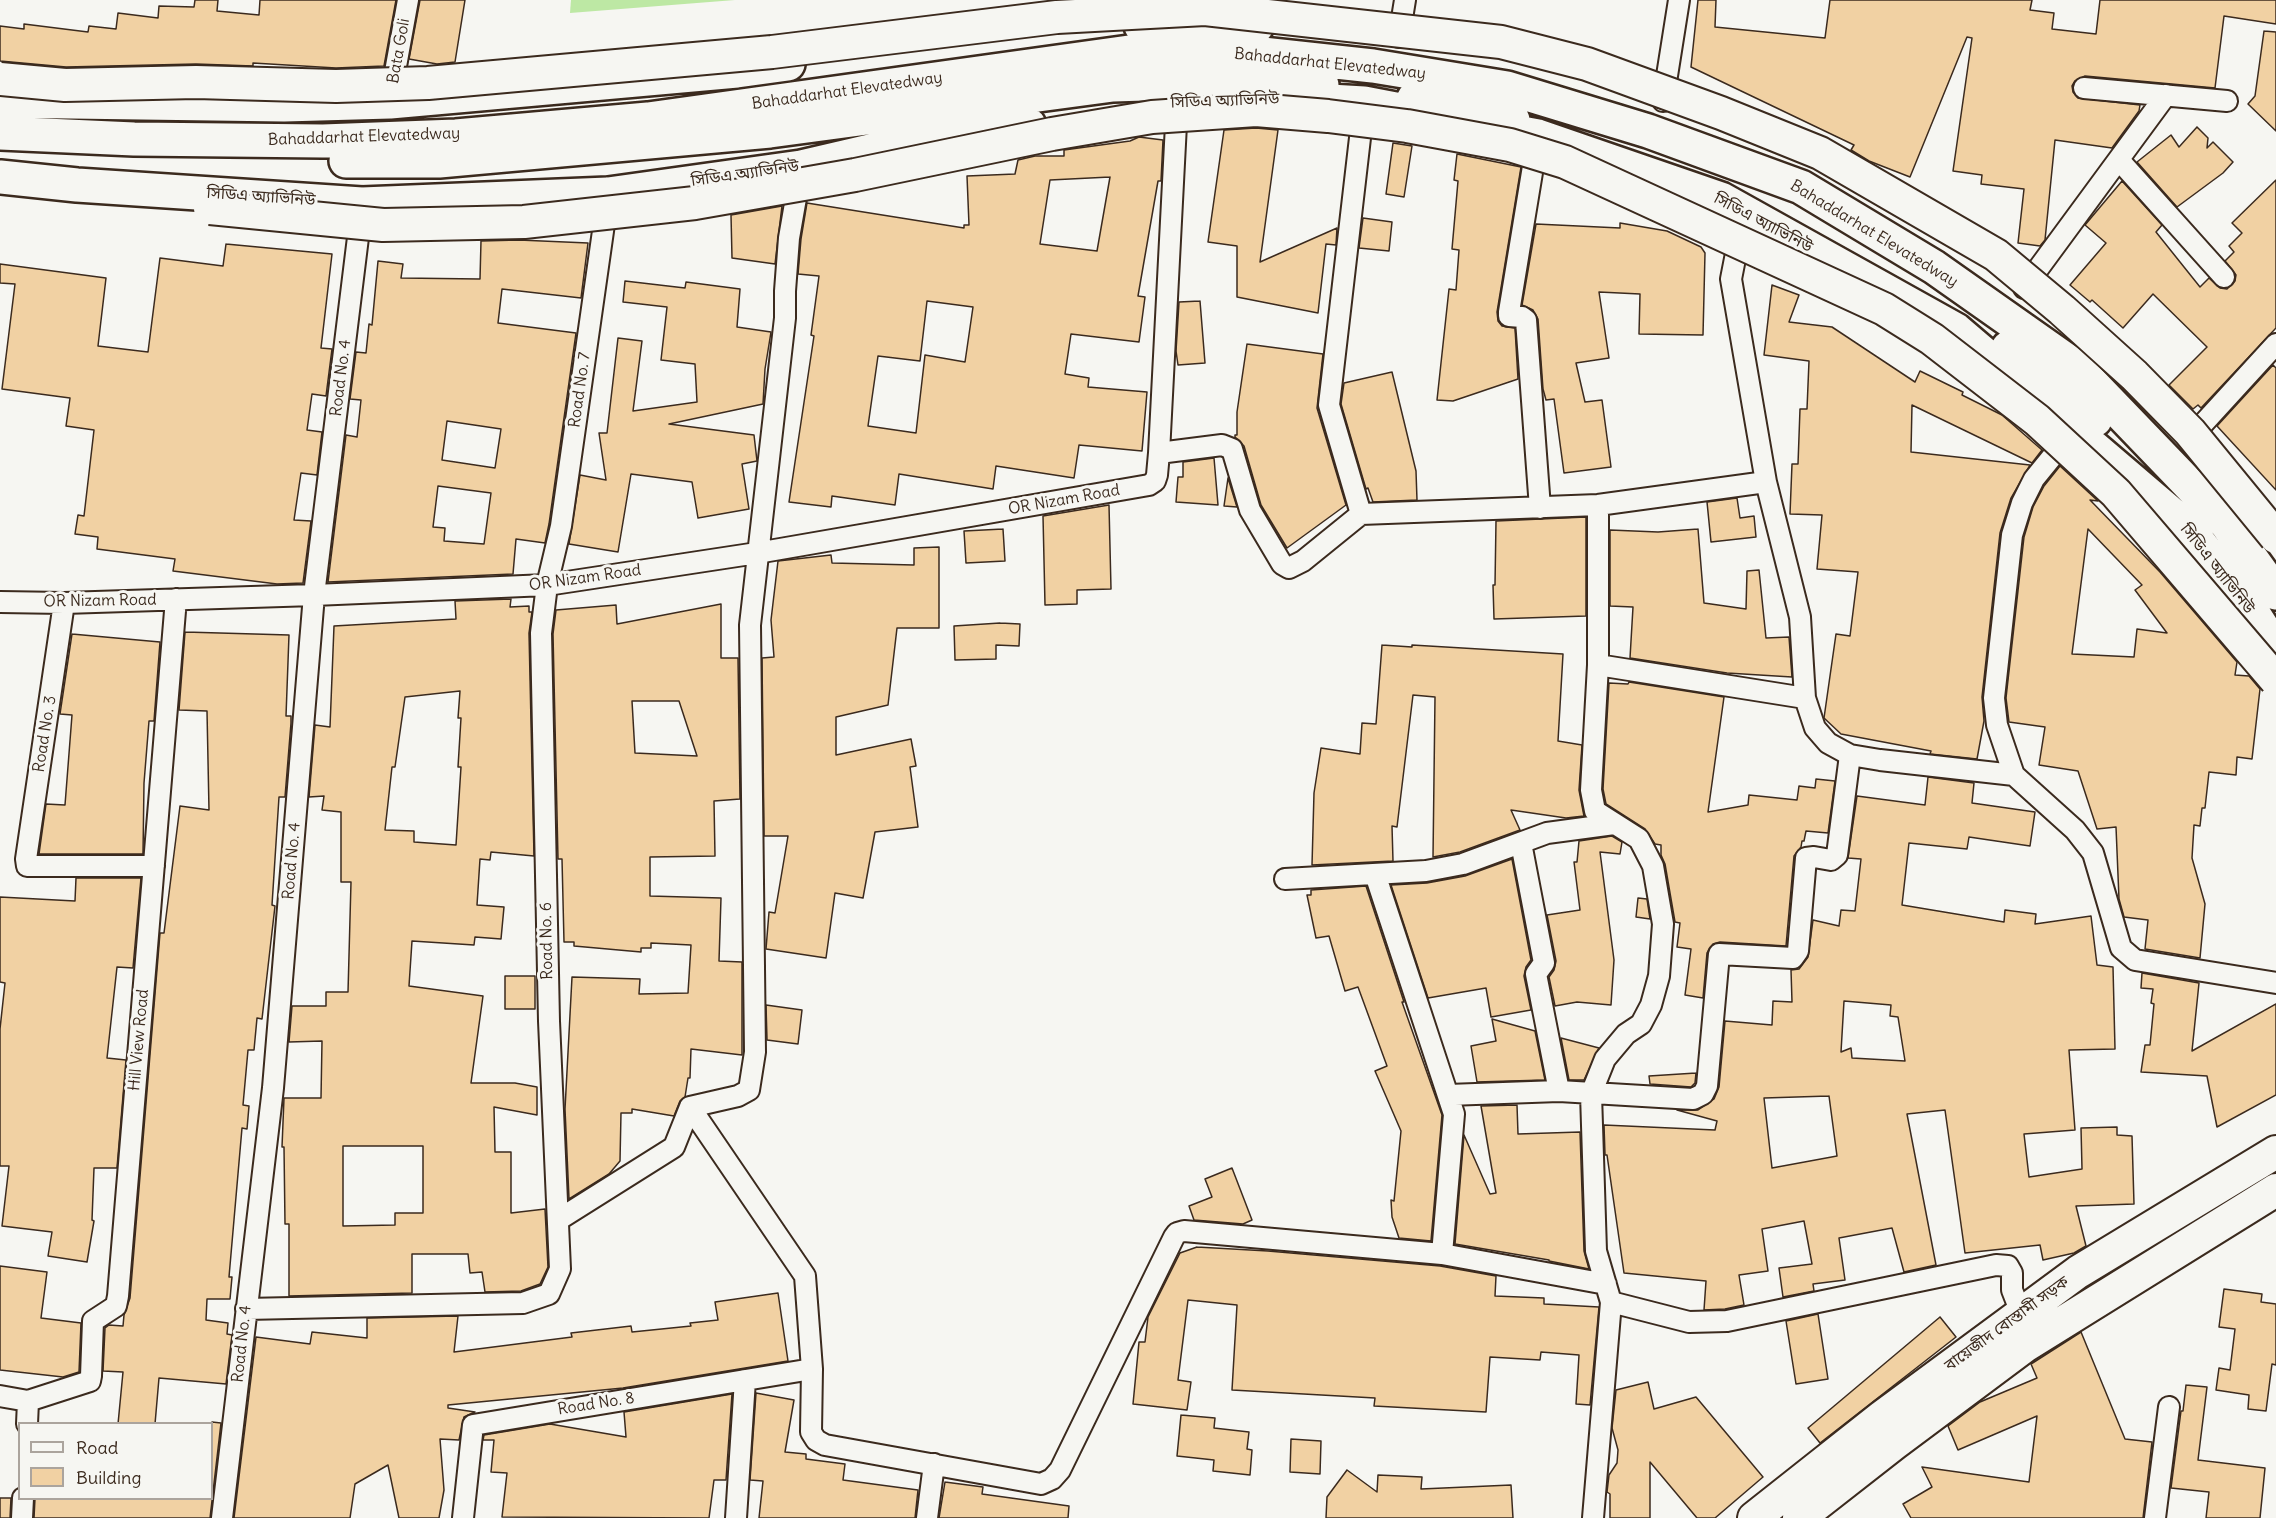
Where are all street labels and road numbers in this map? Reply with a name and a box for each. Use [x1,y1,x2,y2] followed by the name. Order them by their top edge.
[384,17,414,85] street label: Bata Goli
[1233,44,1427,84] street label: Bahaddarhat Elevatedway
[750,68,944,114] street label: Bahaddarhat Elevatedway
[1170,90,1280,112] street label: সিডিএ অ্যাভিনিউ
[268,124,460,150] street label: Bahaddarhat Elevatedway
[690,157,800,191] street label: সিডিএ অ্যাভিনিউ
[1787,176,1961,292] street label: Bahaddarhat Elevatedway
[206,184,316,210] street label: সিডিএ অ্যাভিনিউ
[1710,189,1816,257] street label: সিডিএ অ্যাভিনিউ
[327,338,355,418] street label: Road No. 4
[565,351,595,429] street label: Road No. 7
[1007,481,1121,519] street label: OR Nizam Road
[2176,520,2258,618] street label: সিডিএ অ্যাভিনিউ
[528,561,642,595] street label: OR Nizam Road
[43,590,157,612] street label: OR Nizam Road
[29,694,61,774] street label: Road No. 3
[279,822,305,900] street label: Road No. 4
[537,902,557,980] street label: Road No. 6
[125,988,153,1092] street label: Hill View Road
[1941,1273,2073,1375] street label: বায়েজীদ বোস্তামী সড়ক
[228,1304,256,1384] street label: Road No. 4
[556,1388,636,1420] street label: Road No. 8

